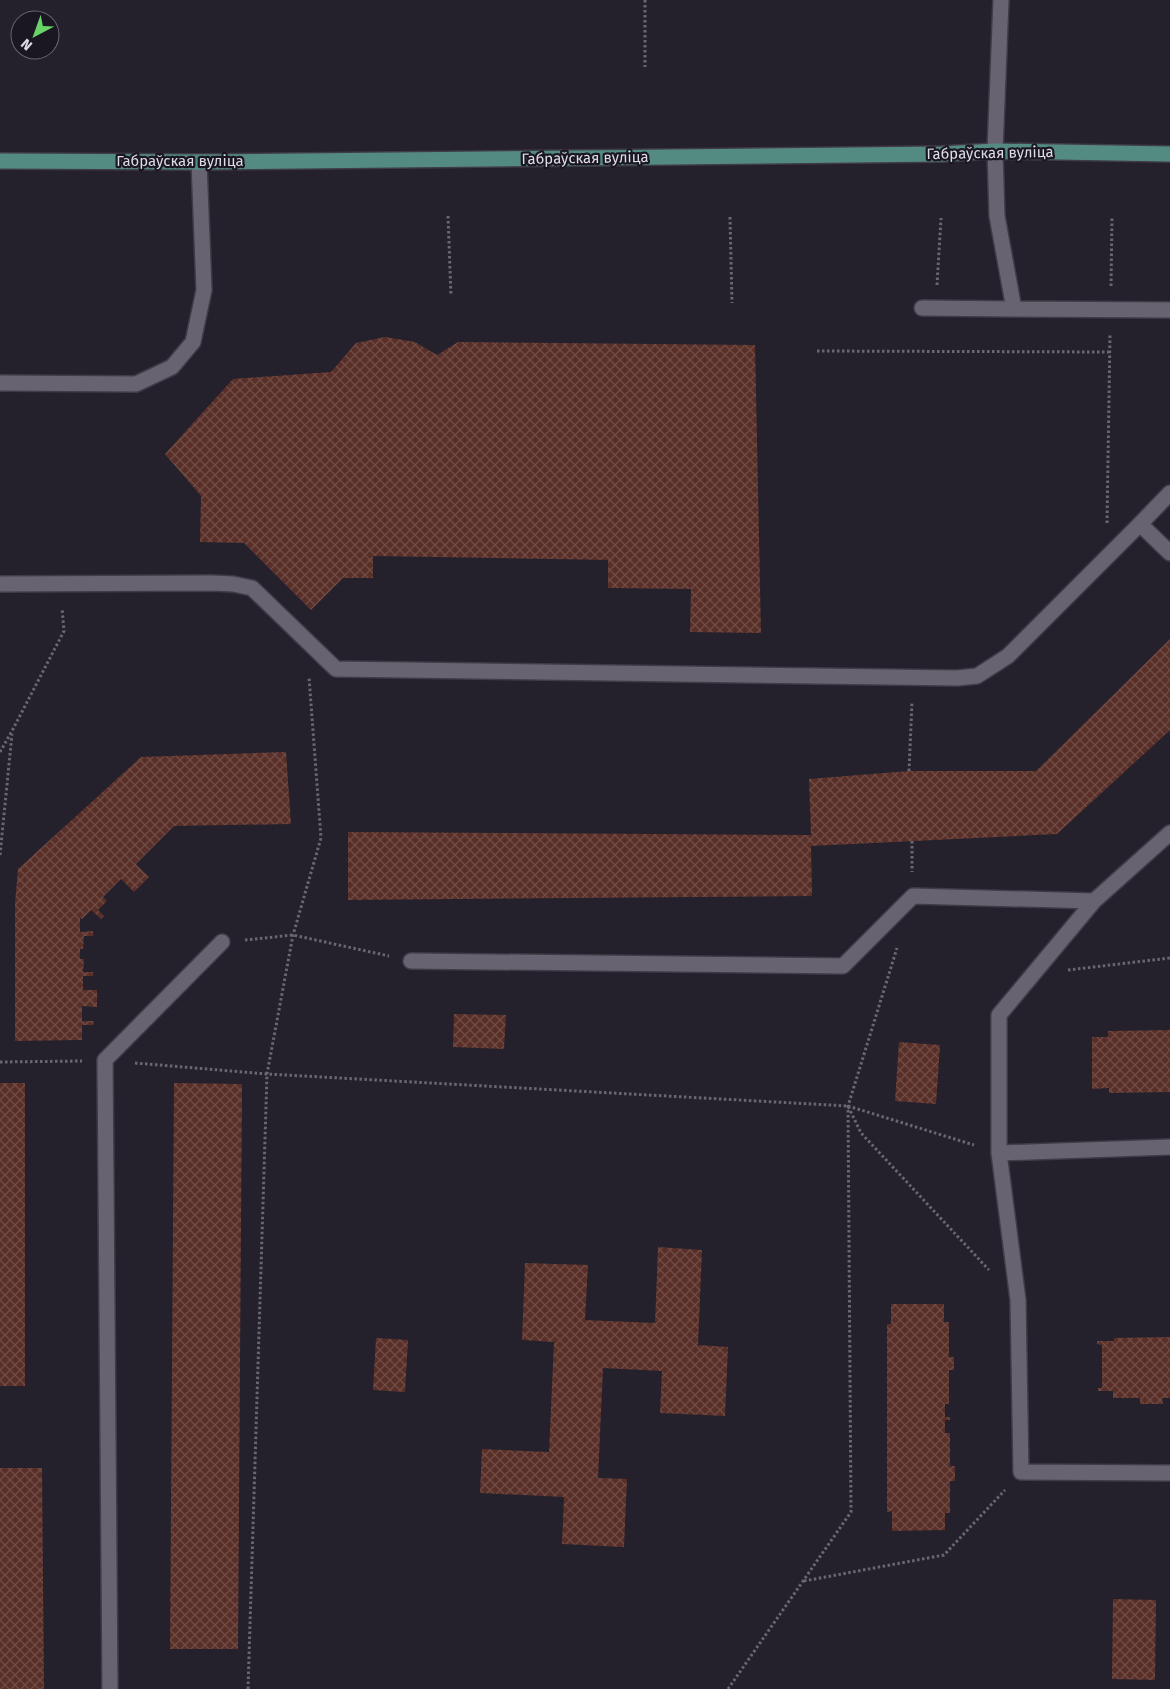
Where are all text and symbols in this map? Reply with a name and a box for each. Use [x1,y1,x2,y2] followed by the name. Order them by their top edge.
[10,10,60,60] north arrow
[18,35,36,54] text: N
[926,143,1054,163] street label: Габраўская вуліца
[521,148,649,168] street label: Габраўская вуліца
[116,152,244,170] street label: Габраўская вуліца

